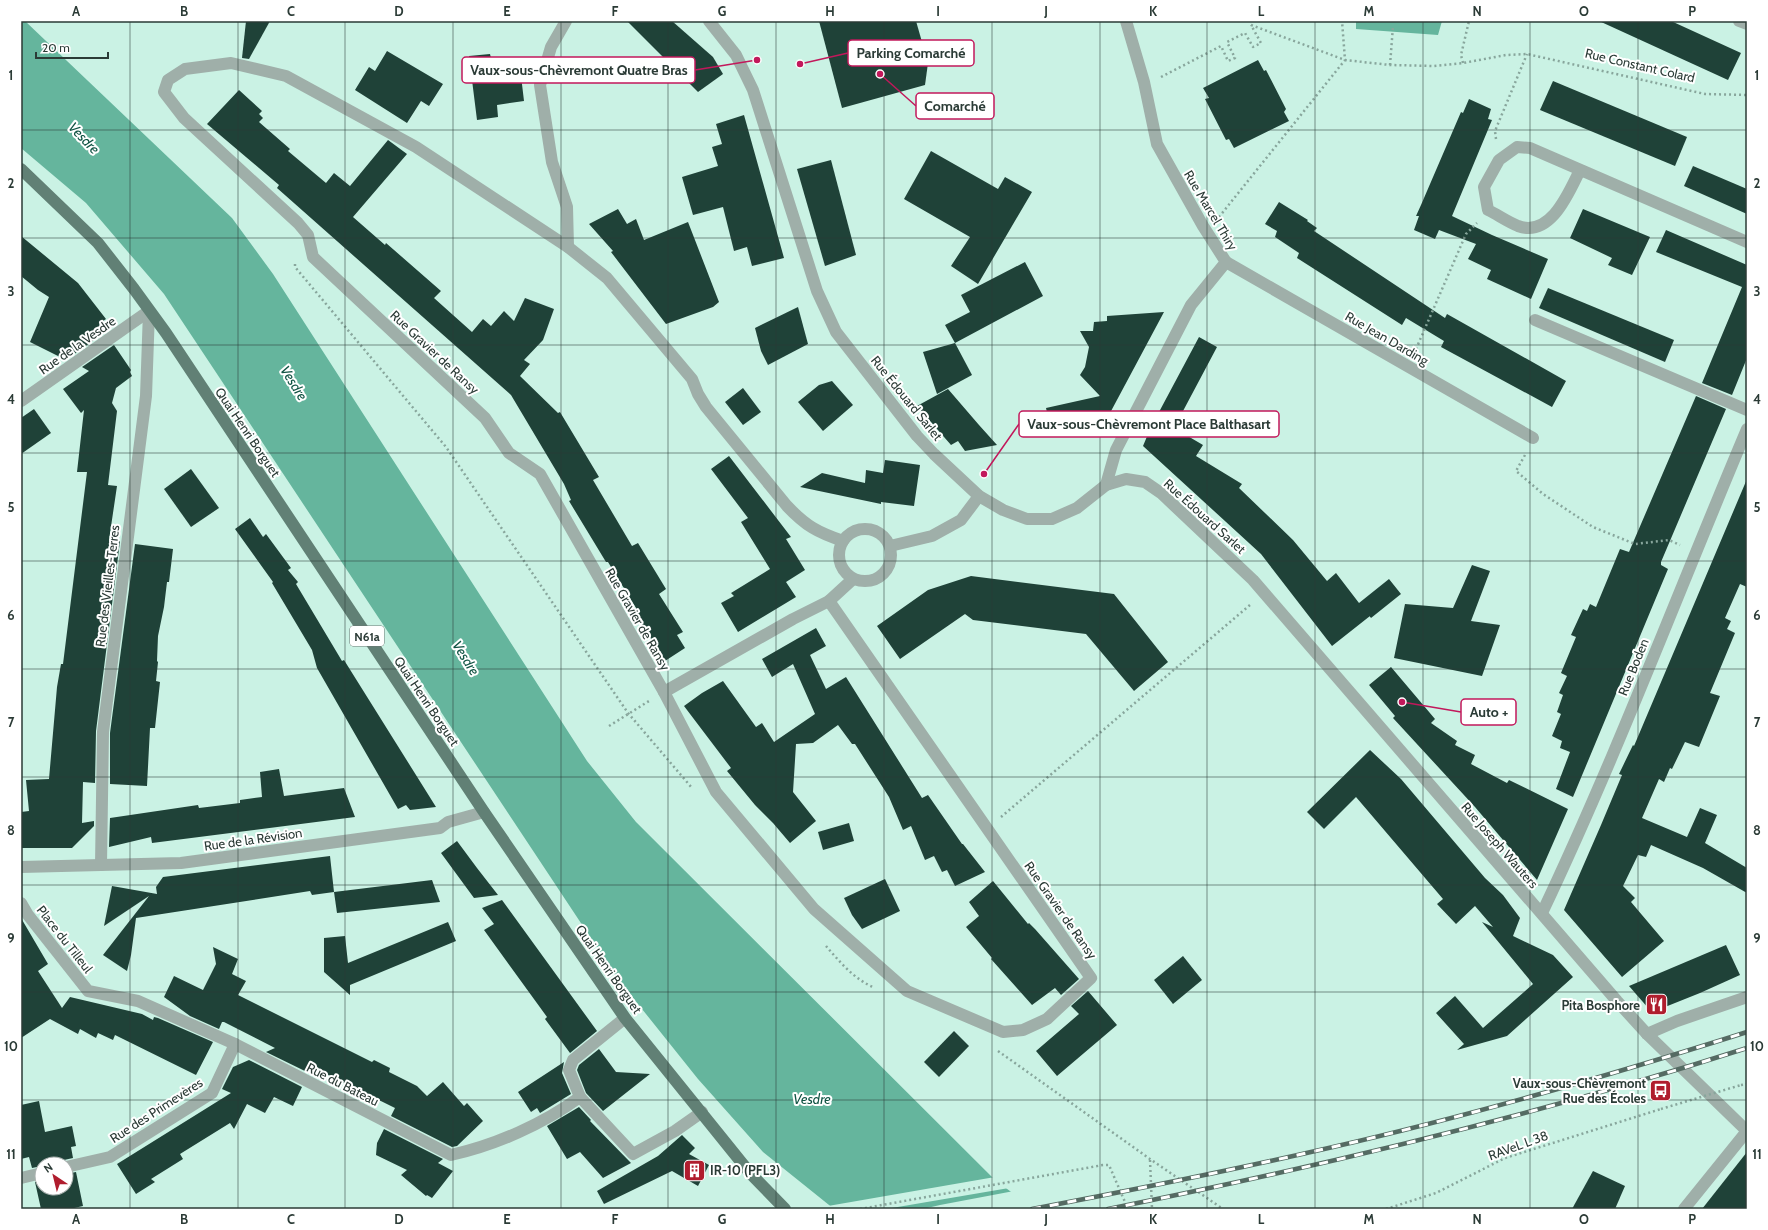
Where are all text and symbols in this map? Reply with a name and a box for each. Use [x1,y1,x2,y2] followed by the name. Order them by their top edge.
[72,3,81,19] text: A
[180,3,188,19] text: B
[287,3,295,19] text: C
[394,3,404,19] text: D
[503,3,511,19] text: E
[612,3,619,19] text: F
[718,3,727,19] text: G
[825,3,835,19] text: H
[936,3,940,19] text: I
[1043,3,1048,19] text: J
[1149,3,1158,19] text: K
[1258,3,1265,19] text: L
[1364,3,1375,19] text: M
[1472,3,1482,19] text: N
[1579,3,1589,19] text: O
[1688,3,1696,19] text: P
[36,34,108,60] scale bar
[42,40,70,55] text: 20 m
[848,40,974,66] callout: Parking Comarché
[856,44,966,62] text: Parking Comarché
[1584,45,1696,85] street label: Rue Constant Colard
[462,57,695,83] callout: Vaux-sous-Chèvremont Quatre Bras
[470,61,688,79] text: Vaux-sous-Chèvremont Quatre Bras
[9,67,13,83] text: 1
[1755,67,1759,83] text: 1
[916,93,994,119] callout: Comarché
[924,97,986,115] text: Comarché
[65,118,104,158] water label: Vesdre
[1181,167,1241,253] street label: Rue Marcel Thiry
[8,175,15,191] text: 2
[1754,175,1761,191] text: 2
[7,283,15,299] text: 3
[1753,283,1761,299] text: 3
[387,307,483,398] street label: Rue Gravier de Ransy
[1342,308,1432,369] street label: Rue Jean Darding
[36,312,119,377] street label: Rue de la Vesdre
[868,352,947,444] street label: Rue Édouard Sarlet
[276,362,312,404] water label: Vesdre
[212,384,284,480] street label: Quai Henri Borguet
[7,391,15,407] text: 4
[1753,391,1761,407] text: 4
[1019,411,1279,437] callout: Vaux-sous-Chèvremont Place Balthasart
[1027,415,1271,433] text: Vaux-sous-Chèvremont Place Balthasart
[1161,474,1250,557] street label: Rue Édouard Sarlet
[8,499,15,515] text: 5
[1754,499,1761,515] text: 5
[92,524,122,648] street label: Rue des Vieilles-Terres
[602,565,674,673] street label: Rue Gravier de Ransy
[7,607,15,623] text: 6
[1753,607,1761,623] text: 6
[350,626,384,646] road number: N61a
[1614,636,1652,698] street label: Rue Boden
[448,637,484,679] water label: Vesdre
[391,653,463,749] street label: Quai Henri Borguet
[1461,699,1516,725] callout: Auto +
[1470,703,1508,721] text: Auto +
[8,714,15,730] text: 7
[1754,714,1761,730] text: 7
[1458,799,1542,892] street label: Rue Joseph Wauters
[7,822,15,838] text: 8
[1753,822,1761,838] text: 8
[203,824,303,854] street label: Rue de la Révision
[1021,858,1101,962] street label: Rue Gravier de Ransy
[34,902,96,976] street label: Place du Tilleul
[572,922,646,1017] street label: Quai Henri Borguet
[7,930,15,946] text: 9
[1753,930,1761,946] text: 9
[1643,992,1669,1018] restaurant icon: Pita Bosphore
[1561,997,1640,1013] place label: Pita Bosphore
[4,1038,18,1054] text: 10
[1750,1038,1764,1054] text: 10
[304,1059,382,1109] street label: Rue du Bateau
[107,1074,206,1146] street label: Rue des Primevères
[1513,1075,1647,1106] place label: Vaux-sous-Chèvremont Rue des Écoles
[1648,1077,1674,1103] bus stop icon: Vaux-sous-Chèvremont Rue des Écoles
[793,1090,831,1108] water label: Vesdre
[1486,1127,1550,1163] street label: RAVeL L 38
[6,1146,16,1162] text: 11
[1752,1146,1762,1162] text: 11
[34,1156,74,1196] north arrow
[681,1157,707,1183] building icon: IR-10 (PFL3)
[41,1160,55,1176] text: N
[710,1162,780,1178] place label: IR-10 (PFL3)
[72,1211,81,1227] text: A
[180,1211,188,1227] text: B
[287,1211,295,1227] text: C
[394,1211,404,1227] text: D
[503,1211,511,1227] text: E
[612,1211,619,1227] text: F
[718,1211,727,1227] text: G
[825,1211,835,1227] text: H
[936,1211,940,1227] text: I
[1043,1211,1048,1227] text: J
[1149,1211,1158,1227] text: K
[1258,1211,1265,1227] text: L
[1364,1211,1375,1227] text: M
[1472,1211,1482,1227] text: N
[1579,1211,1589,1227] text: O
[1688,1211,1696,1227] text: P

